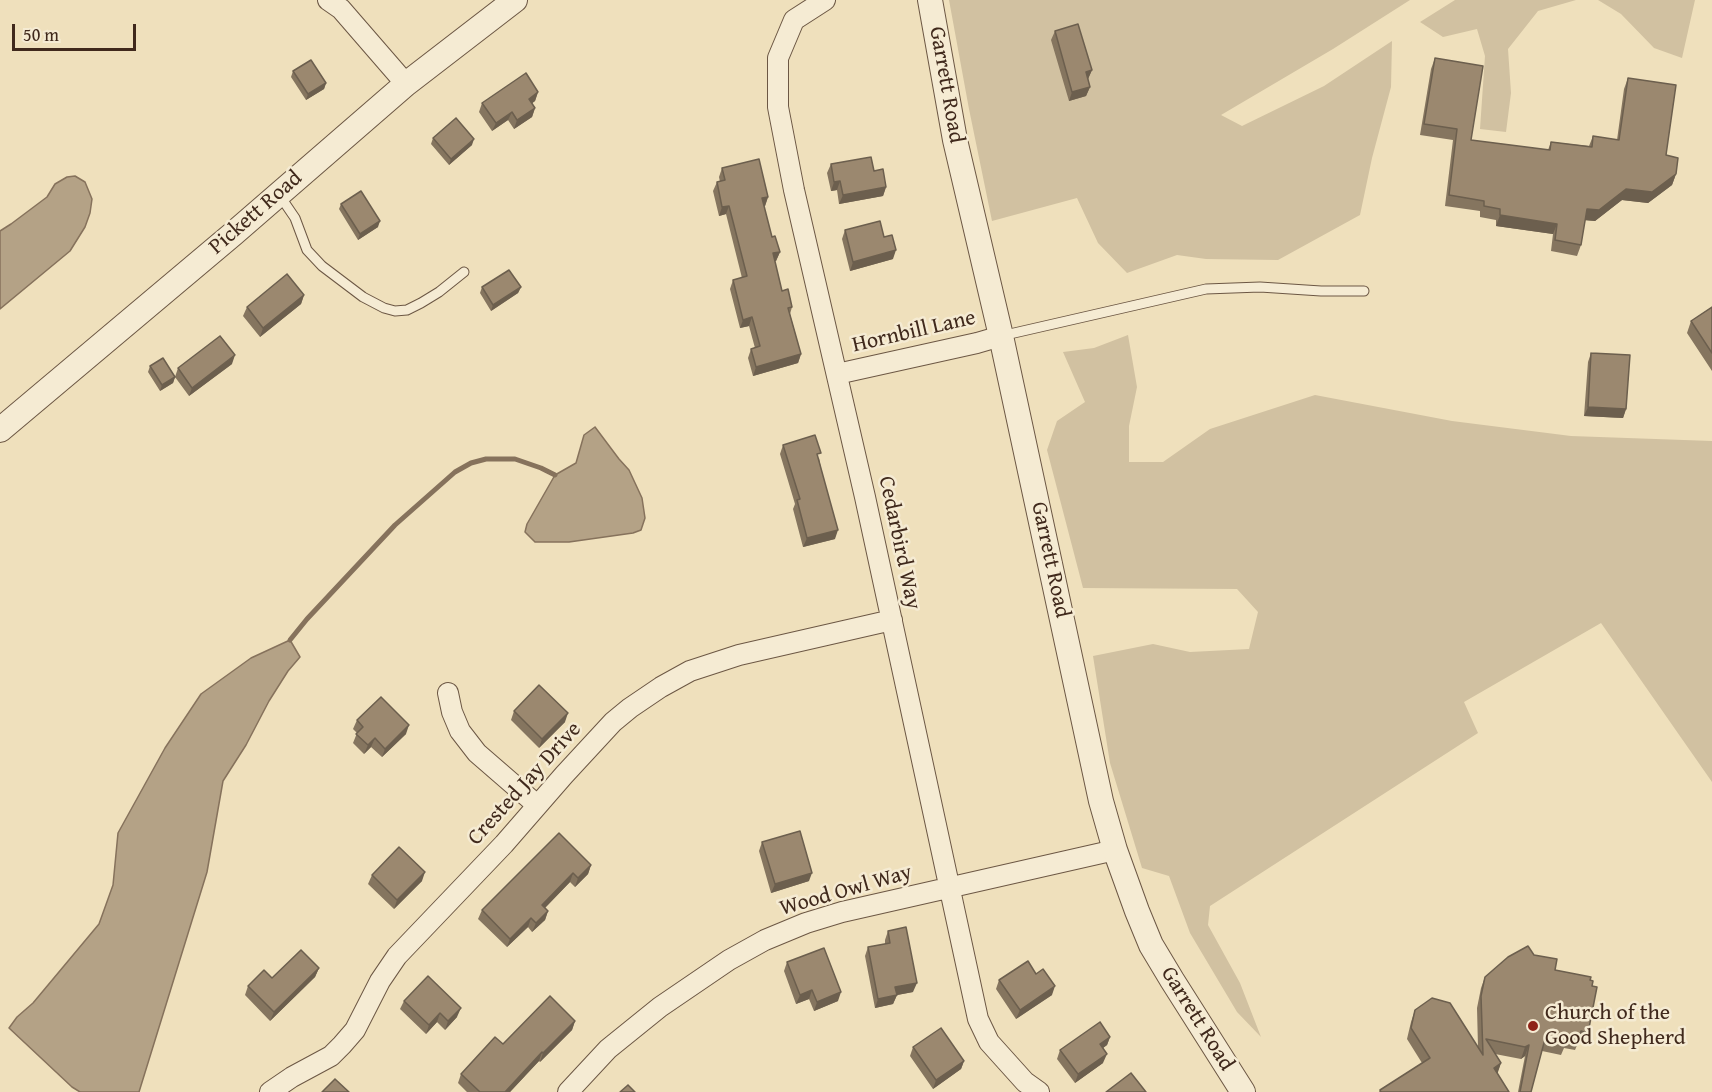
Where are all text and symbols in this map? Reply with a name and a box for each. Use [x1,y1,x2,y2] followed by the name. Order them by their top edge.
[15,12,140,50] scale bar
[23,21,59,48] text: 50 m
[923,25,969,145] street label: Garrett Road
[204,165,308,261] street label: Pickett Road
[850,305,978,359] street label: Hornbill Lane
[872,474,926,612] street label: Cedarbird Way
[1025,500,1075,620] street label: Garrett Road
[463,717,587,851] street label: Crested Jay Drive
[777,860,915,922] street label: Wood Owl Way
[1155,962,1239,1076] street label: Garrett Road
[1545,1000,1686,1052] place label: Church of the Good Shepherd
[1526,1019,1540,1033] marker: Church of the Good Shepherd

